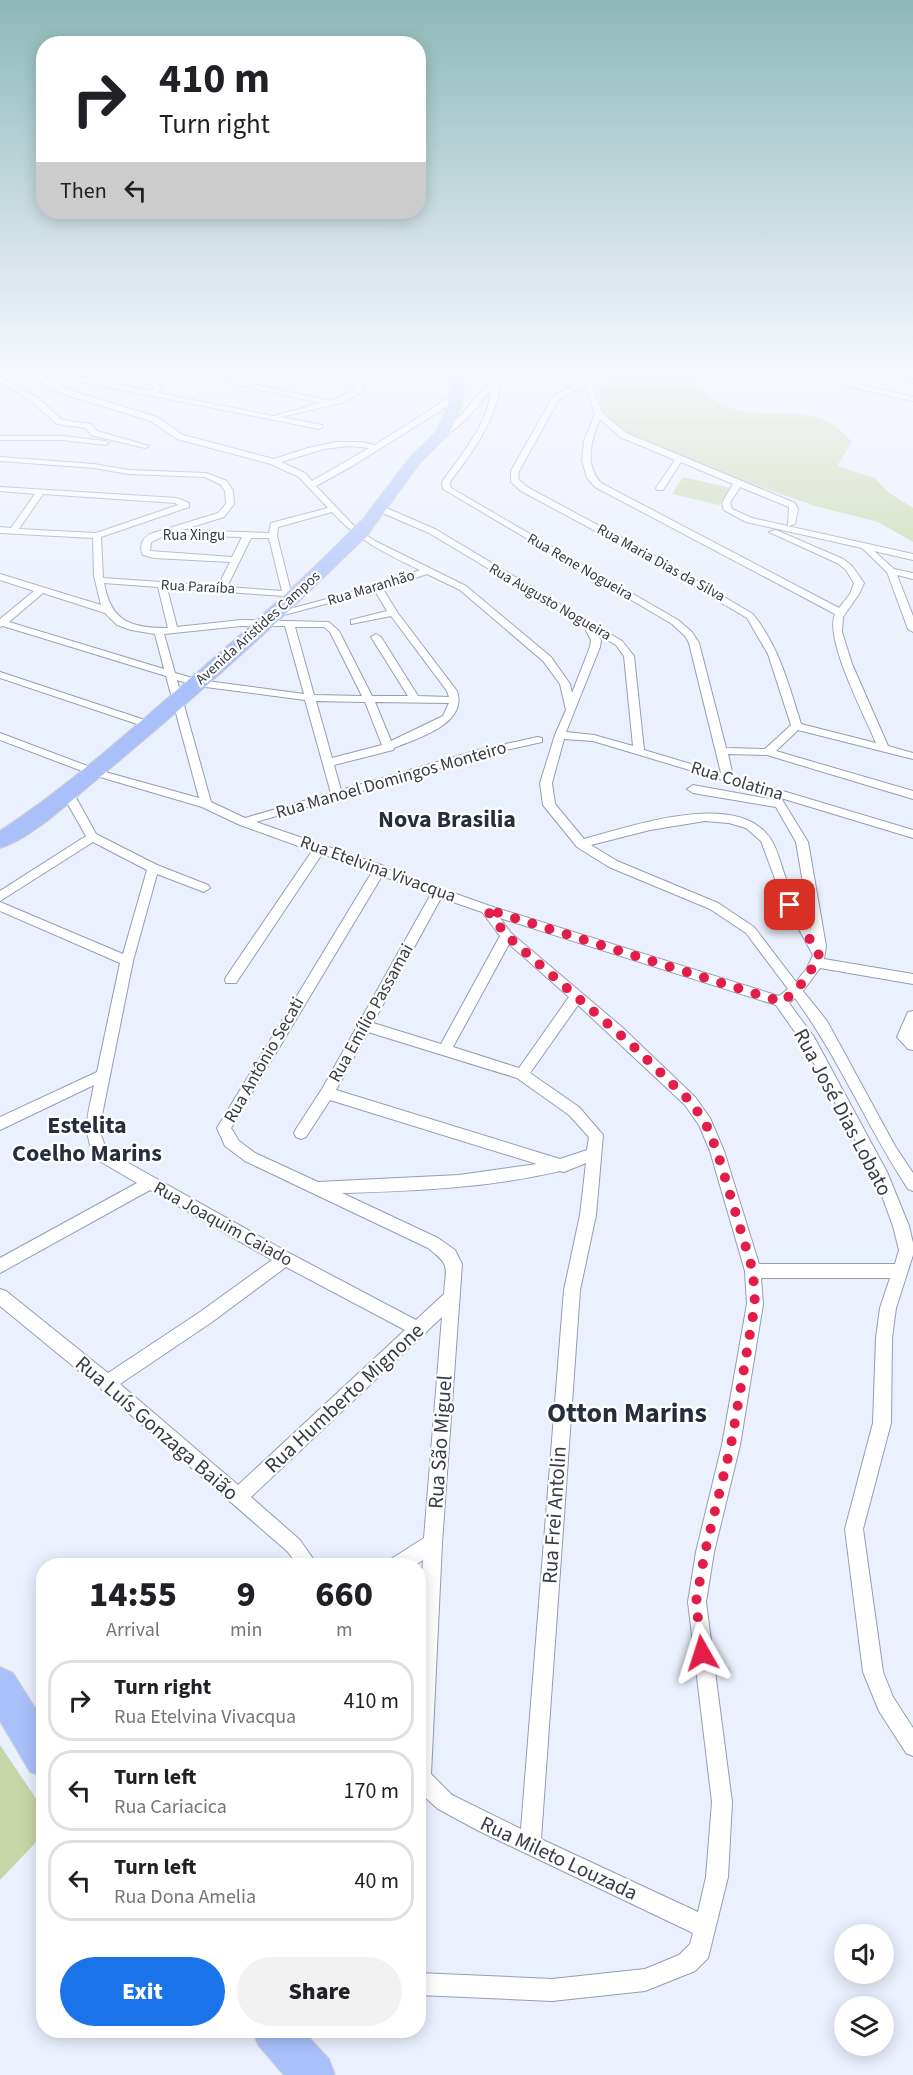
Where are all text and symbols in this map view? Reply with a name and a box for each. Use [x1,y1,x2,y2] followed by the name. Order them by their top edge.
[159,49,270,109] text: 410 m
[60,60,138,138] icon: right
[159,105,270,144] text: Turn right
[119,174,152,207] icon: left
[60,175,107,207] text: Then
[593,519,729,607] street label: Rua Maria Dias da Silva
[163,525,225,546] street label: Rua Xingu
[523,528,637,606] street label: Rua Rene Nogueira
[485,558,615,646] street label: Rua Augusto Nogueira
[325,565,417,611] street label: Rua Maranhão
[191,566,325,690] street label: Avenida Aristides Campos
[160,575,236,599] street label: Rua Paraíba
[273,735,509,825] street label: Rua Manoel Domingos Monteiro
[688,755,786,807] street label: Rua Colatina
[378,802,516,837] district label: Nova Brasilia
[297,829,459,909] street label: Rua Etelvina Vivacqua
[764,879,815,930] pin
[773,888,806,921] icon: arrive
[322,939,420,1087] street label: Rua Emílio Passamai
[218,992,310,1128] street label: Rua Antônio Secati
[786,1023,900,1201] street label: Rua José Dias Lobato
[12,1108,162,1171] district label: Estelita Coelho Marins
[149,1175,297,1273] street label: Rua Joaquim Caiado
[258,1316,430,1480] street label: Rua Humberto Mignone
[69,1349,245,1507] street label: Rua Luís Gonzaga Baião
[420,1374,460,1510] street label: Rua São Miguel
[547,1393,707,1433] district label: Otton Marins
[534,1445,574,1585] street label: Rua Frei Antolin
[89,1569,177,1620] text: 14:55
[237,1569,256,1620] text: 9
[315,1569,373,1620] text: 660
[106,1616,160,1644] text: Arrival
[230,1616,262,1644] text: min
[336,1616,352,1644] text: m
[670,1621,734,1685] position arrow
[114,1671,211,1703] text: Turn right
[63,1684,96,1717] icon: right
[344,1685,399,1717] text: 410 m
[114,1703,296,1731] text: Rua Etelvina Vivacqua
[114,1761,196,1793] text: Turn left
[63,1774,96,1807] icon: left
[344,1775,399,1807] text: 170 m
[114,1793,227,1821] text: Rua Cariacica
[475,1808,643,1908] street label: Rua Mileto Louzada
[114,1851,196,1883] text: Turn left
[63,1864,96,1897] icon: left
[354,1865,399,1897] text: 40 m
[114,1883,256,1911] text: Rua Dona Amelia
[834,1924,894,2056] map controls
[834,1924,894,1984] button: sound
[60,1957,225,2026] button: Exit
[237,1957,402,2026] button: Share
[834,1996,894,2056] button: layers

